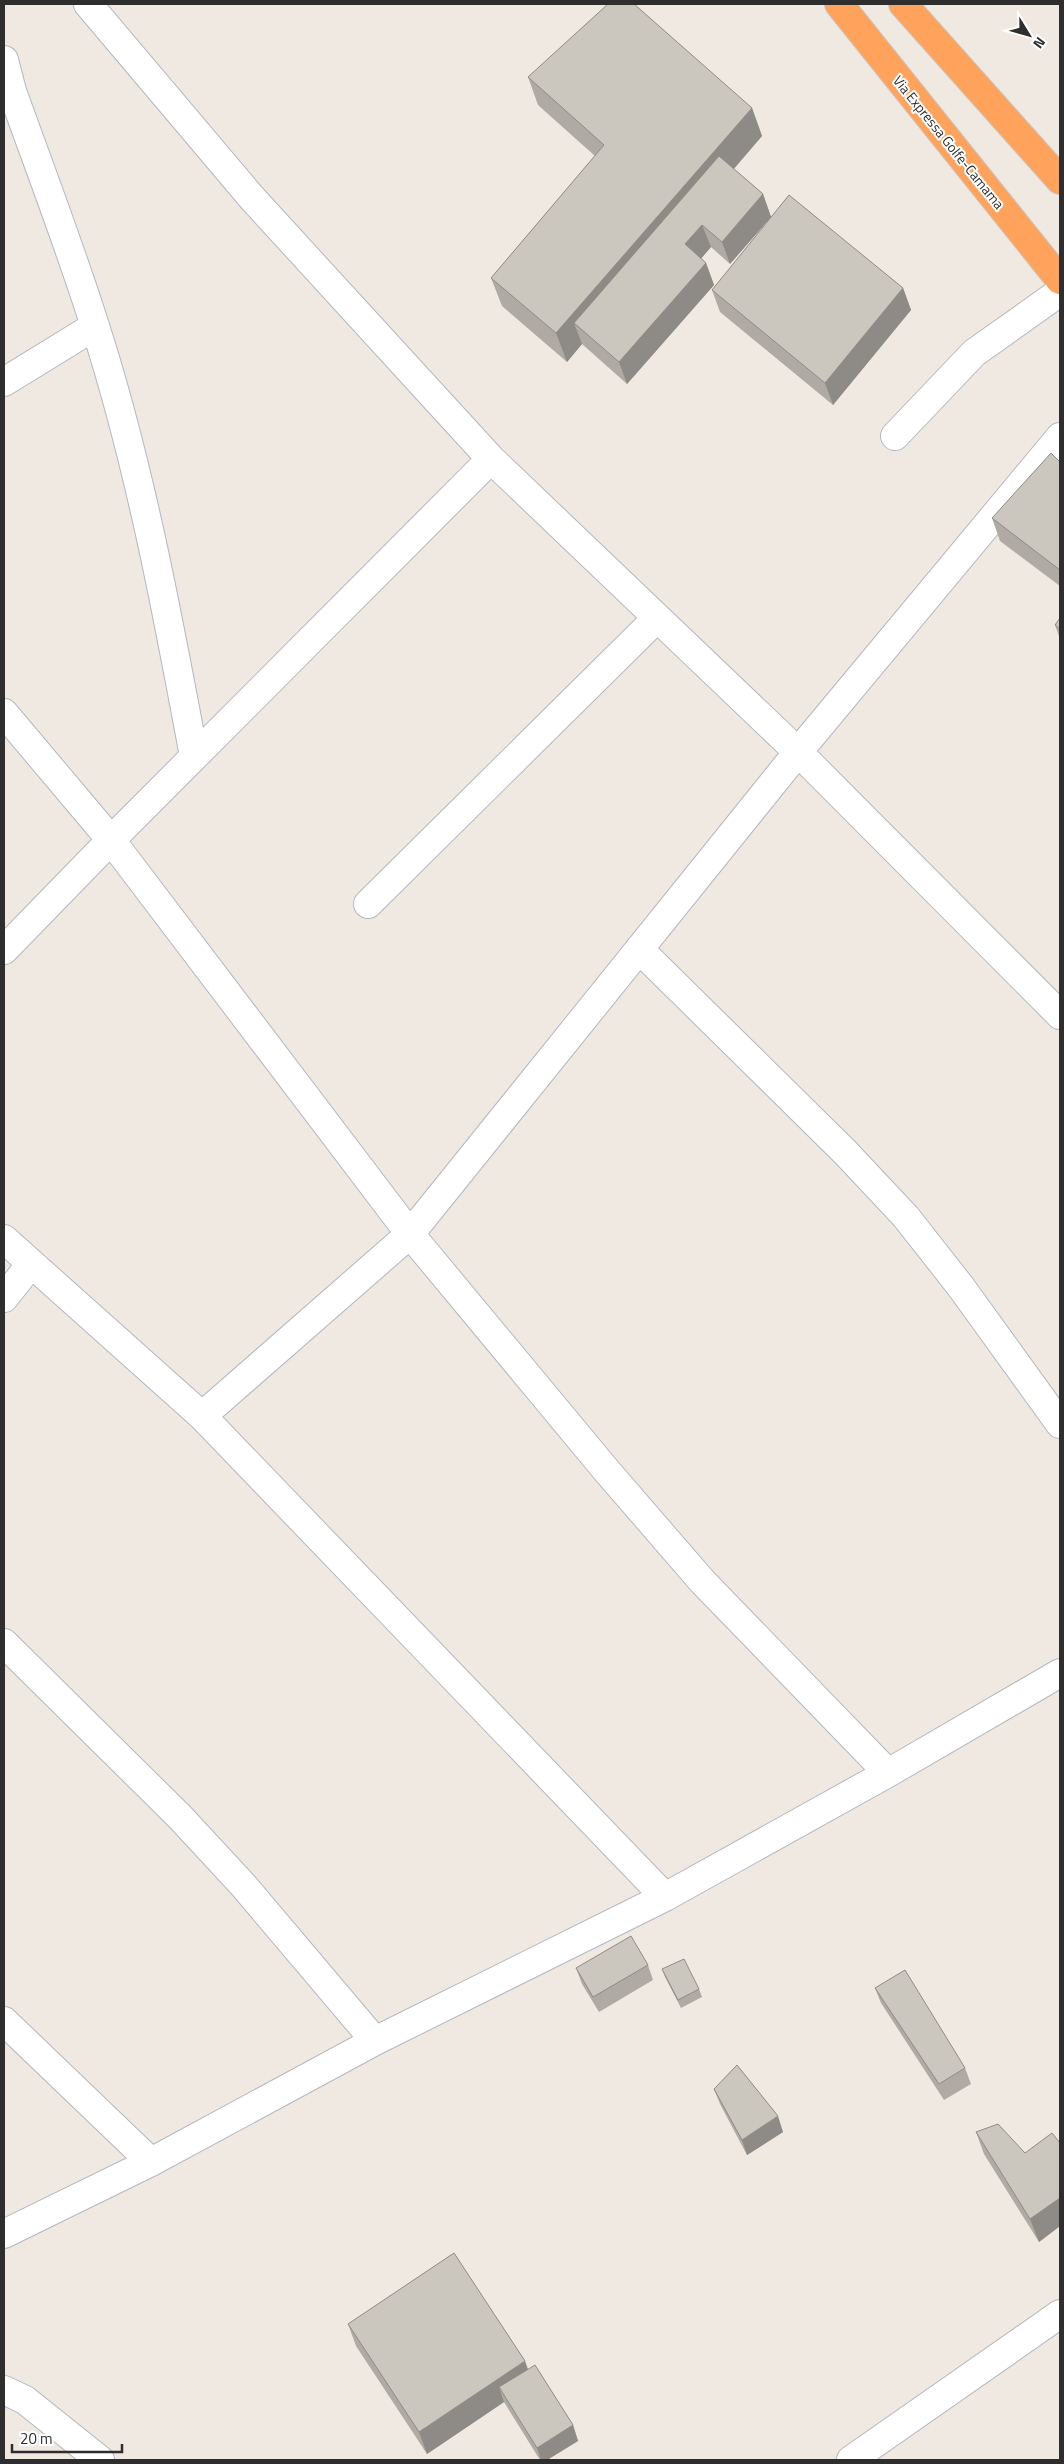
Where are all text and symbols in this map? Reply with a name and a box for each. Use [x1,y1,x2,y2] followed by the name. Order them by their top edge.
[1004,10,1054,60] north arrow
[1028,33,1051,53] text: N
[888,71,1010,213] street label: Via Expressa Golfe-Camama
[12,2422,122,2454] scale bar
[20,2427,53,2450] text: 20 m

